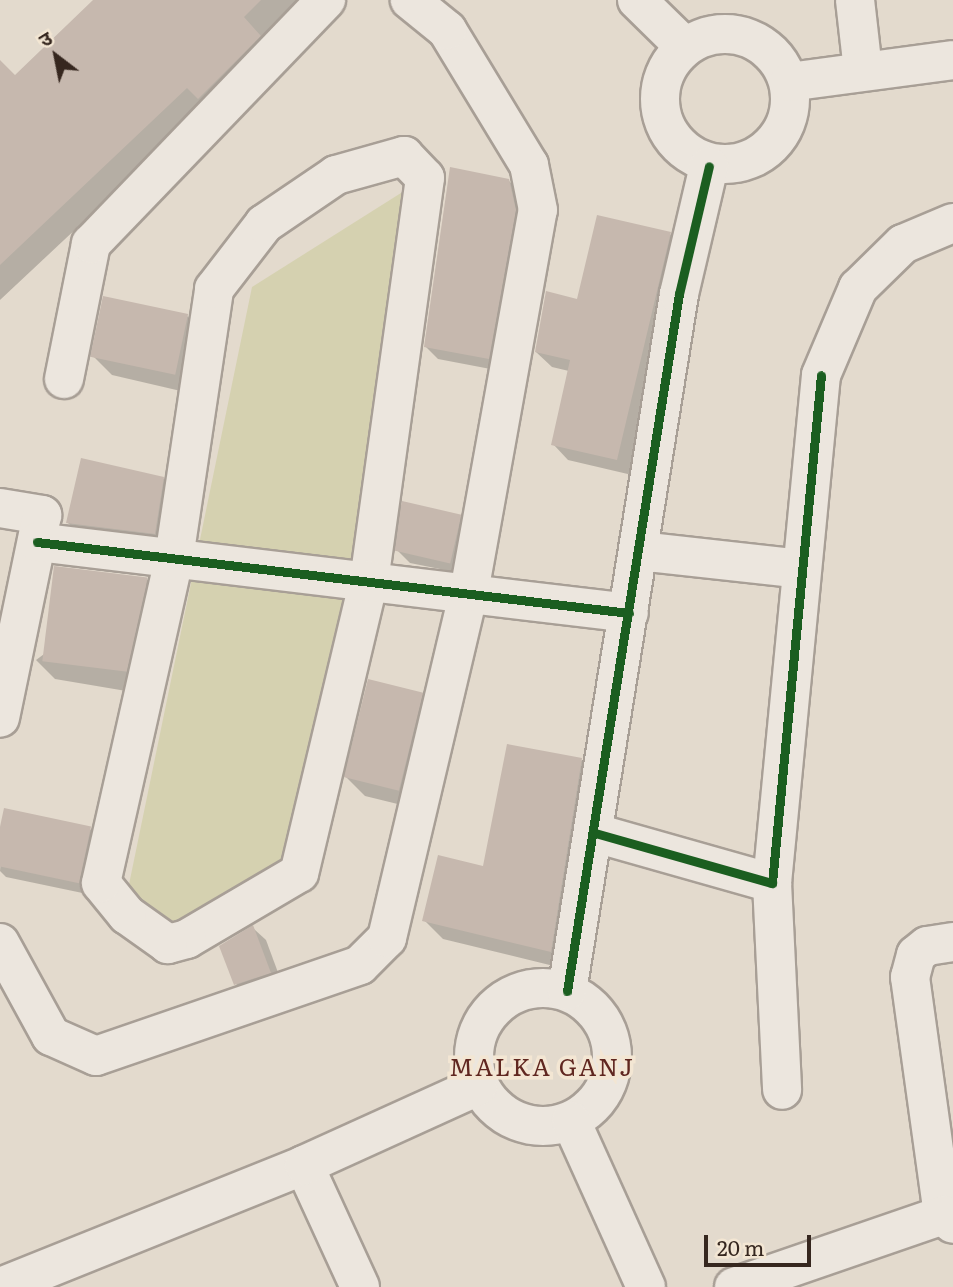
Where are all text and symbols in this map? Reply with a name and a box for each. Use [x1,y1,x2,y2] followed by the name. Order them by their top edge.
[21,21,91,91] north arrow
[33,23,57,53] text: उ
[450,1052,634,1080] district label: MALKA GANJ
[708,1220,815,1264] scale bar
[717,1231,764,1262] text: 20 m

